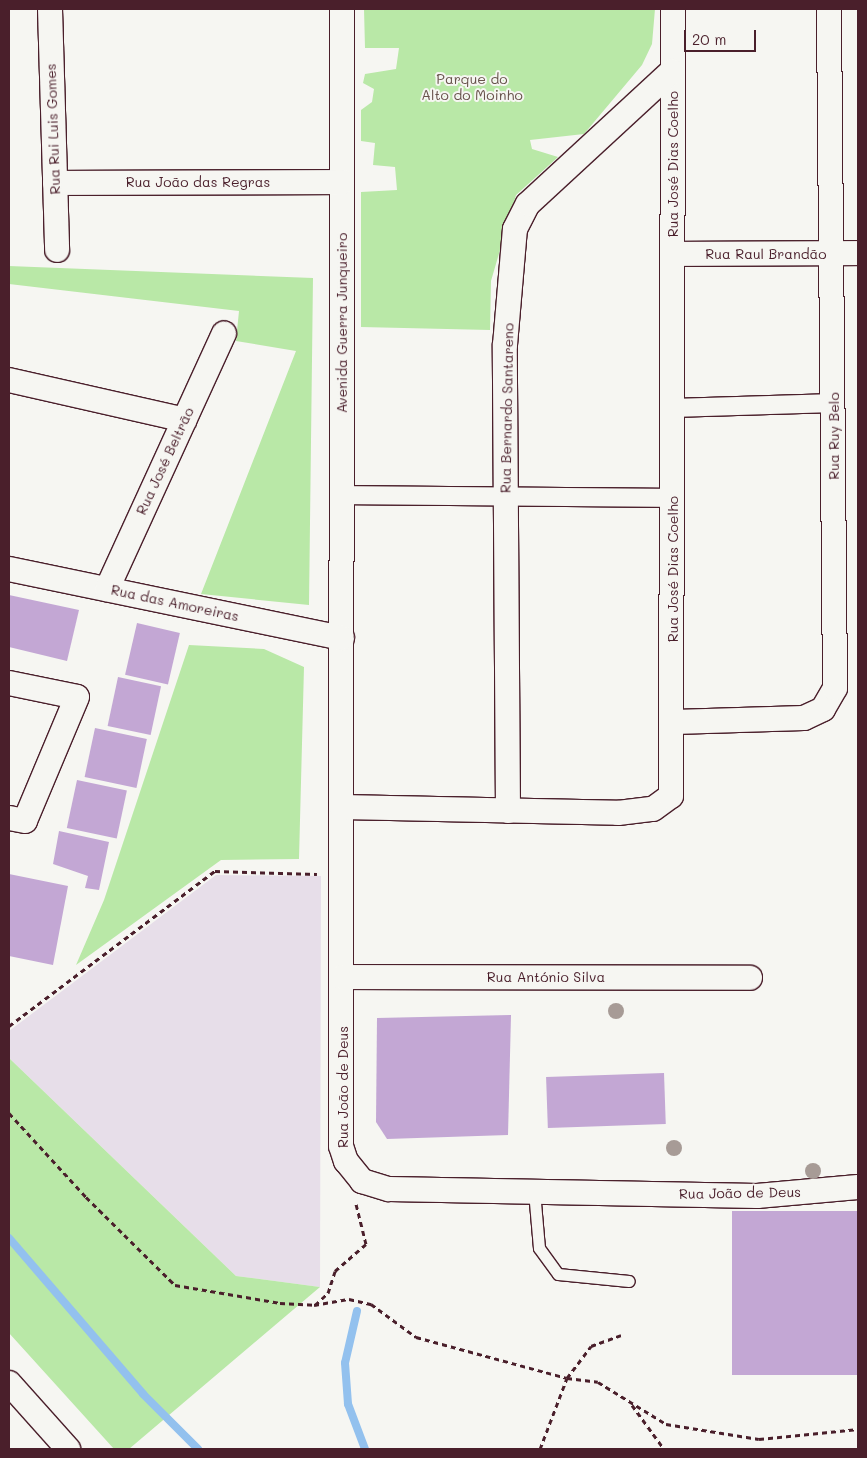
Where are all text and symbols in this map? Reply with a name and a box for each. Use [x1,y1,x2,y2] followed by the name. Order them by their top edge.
[687,20,760,52] scale bar
[692,29,726,49] text: 20 m
[42,63,64,195] street label: Rua Rui Luis Gomes
[421,71,523,104] park label: Parque do Alto do Moinho
[665,91,681,237] street label: Rua José Dias Coelho
[126,174,270,190] street label: Rua João das Regras
[334,233,350,413] street label: Avenida Guerra Junqueiro
[705,246,827,262] street label: Rua Raul Brandão
[497,323,517,493] street label: Rua Bernardo Santareno
[826,392,842,480] street label: Rua Ruy Belo
[133,404,197,518] street label: Rua José Beltrão
[665,496,681,642] street label: Rua José Dias Coelho
[109,581,241,625] street label: Rua das Amoreiras
[487,969,605,985] street label: Rua António Silva
[335,1026,351,1148] street label: Rua João de Deus
[679,1184,801,1202] street label: Rua João de Deus

